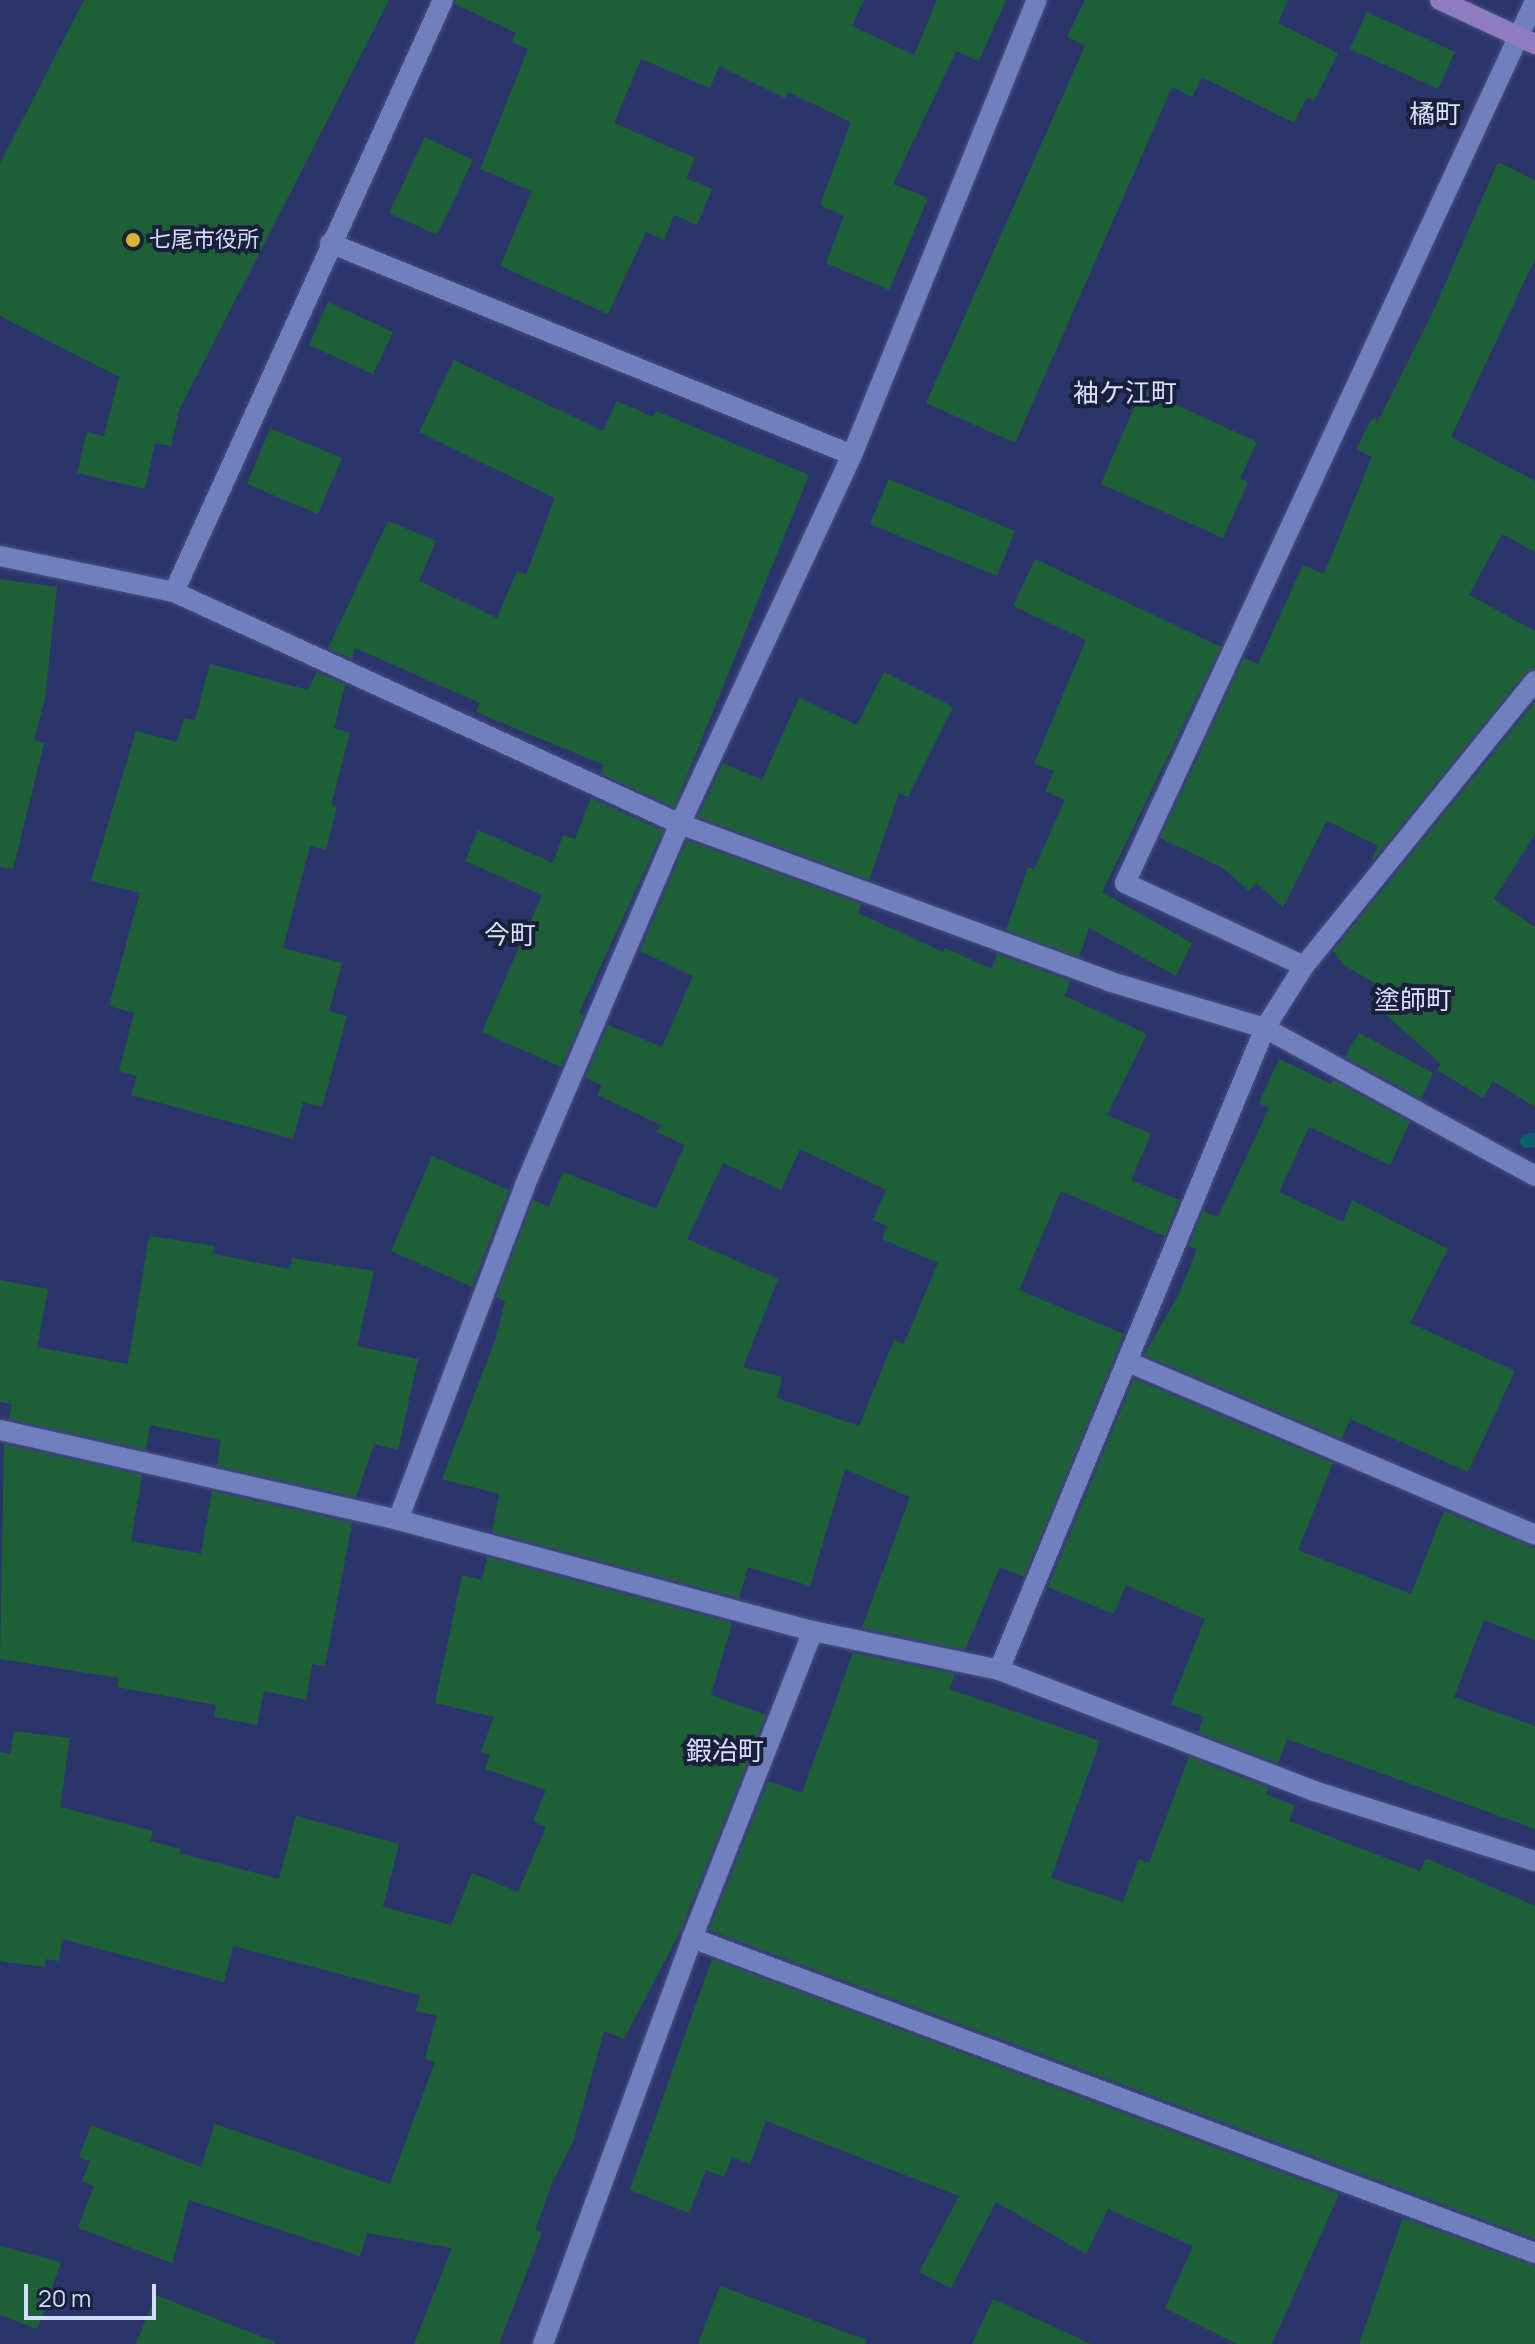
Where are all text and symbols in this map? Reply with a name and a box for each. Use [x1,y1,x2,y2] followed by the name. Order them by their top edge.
[1409,98,1461,130] district label: 橘町
[149,227,259,253] place label: 七尾市役所
[124,231,142,249] marker: 七尾市役所
[1073,377,1177,409] district label: 袖ケ江町
[484,919,536,951] district label: 今町
[1374,984,1452,1016] district label: 塗師町
[686,1735,764,1767] district label: 鍜冶町
[28,2268,160,2318] scale bar
[38,2281,91,2314] text: 20 m

